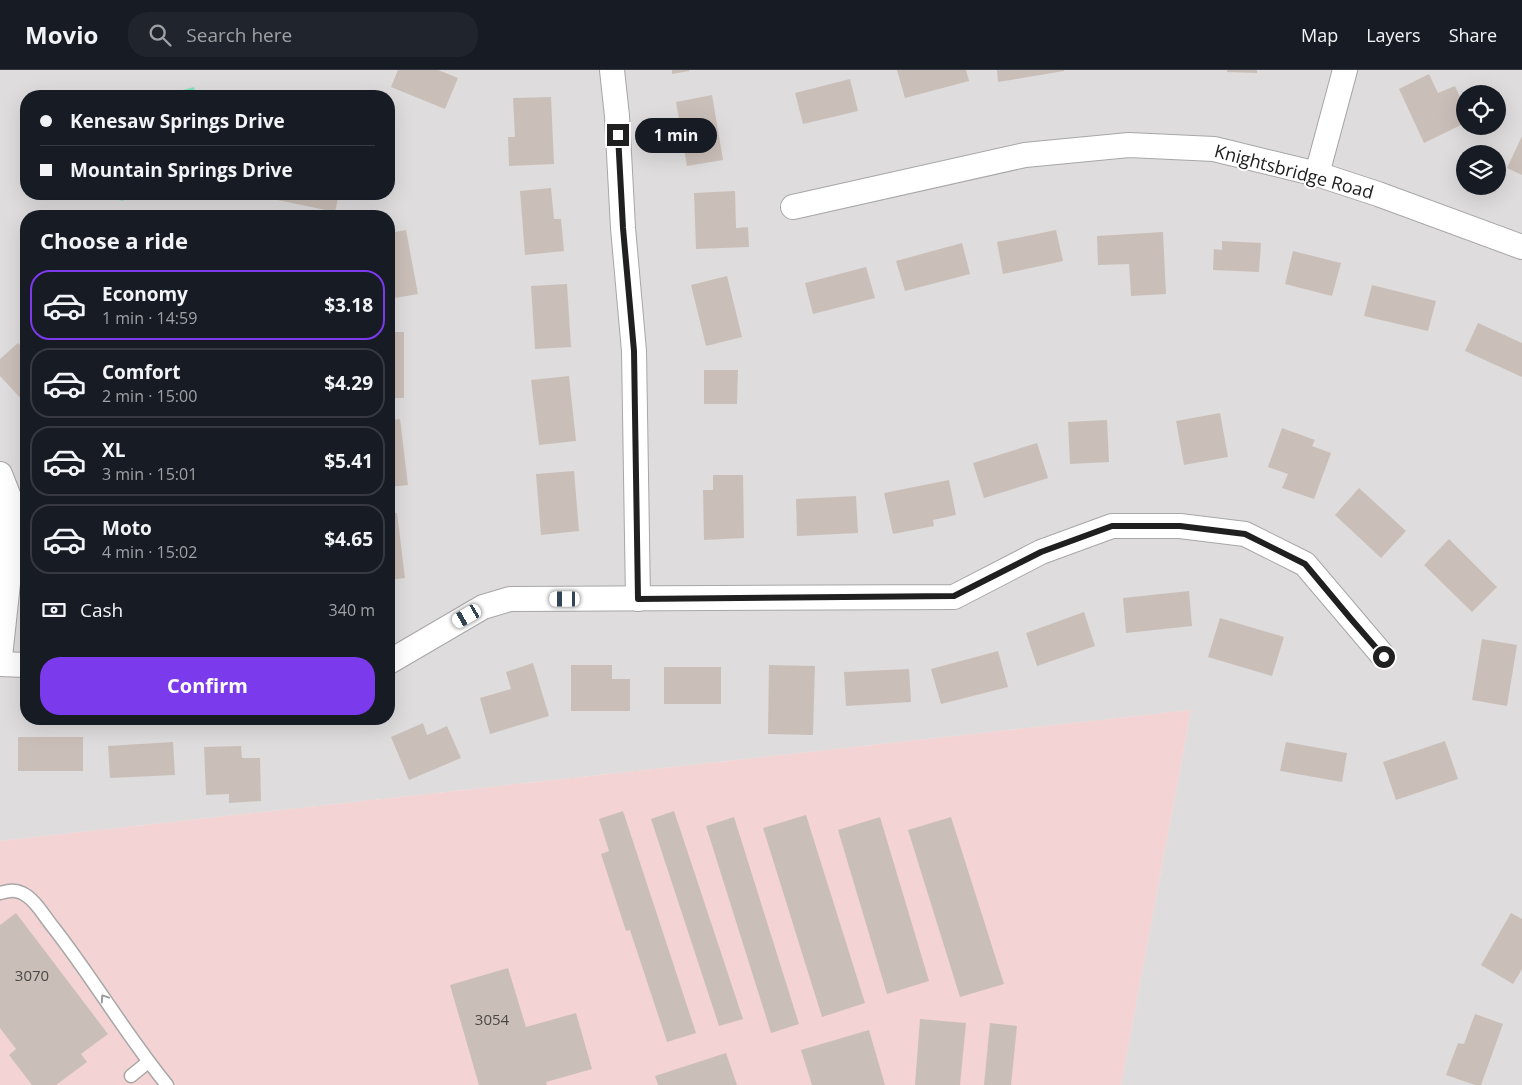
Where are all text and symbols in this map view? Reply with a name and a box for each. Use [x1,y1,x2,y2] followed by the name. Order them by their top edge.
[128,12,478,57] search box
[25,18,98,51] text: Movio
[146,21,174,49] icon: search
[186,22,292,48] text: Search here
[1301,23,1338,47] text: Map
[1366,23,1421,47] text: Layers
[1449,23,1497,47] text: Share
[1456,85,1506,195] map controls
[1456,85,1506,135] button: locate
[70,108,285,134] text: Kenesaw Springs Drive
[636,118,718,152] callout: 1 min
[607,124,629,146] route end
[654,124,698,146] text: 1 min
[1212,138,1377,204] street label: Knightsbridge Road
[1456,145,1506,195] button: layers
[70,157,293,183] text: Mountain Springs Drive
[40,225,188,255] text: Choose a ride
[102,281,188,307] text: Economy
[42,283,87,328] icon: car
[324,292,373,318] text: $3.18
[102,307,197,329] text: 1 min · 14:59
[102,359,181,385] text: Comfort
[42,361,87,406] icon: car
[324,370,373,396] text: $4.29
[102,385,197,407] text: 2 min · 15:00
[102,437,125,463] text: XL
[42,439,87,484] icon: car
[324,448,373,474] text: $5.41
[102,463,197,485] text: 3 min · 15:01
[102,515,152,541] text: Moto
[42,517,87,562] icon: car
[324,526,373,552] text: $4.65
[102,541,197,563] text: 4 min · 15:02
[550,592,580,607] car
[40,596,68,624] icon: cash
[80,597,123,623] text: Cash
[329,599,375,621] text: 340 m
[450,602,483,630] car
[1373,646,1395,668] route start
[40,657,375,715] button: Confirm
[15,965,49,985] house number: 3070
[100,994,110,1003] one-way arrow
[475,1009,510,1029] house number: 3054

